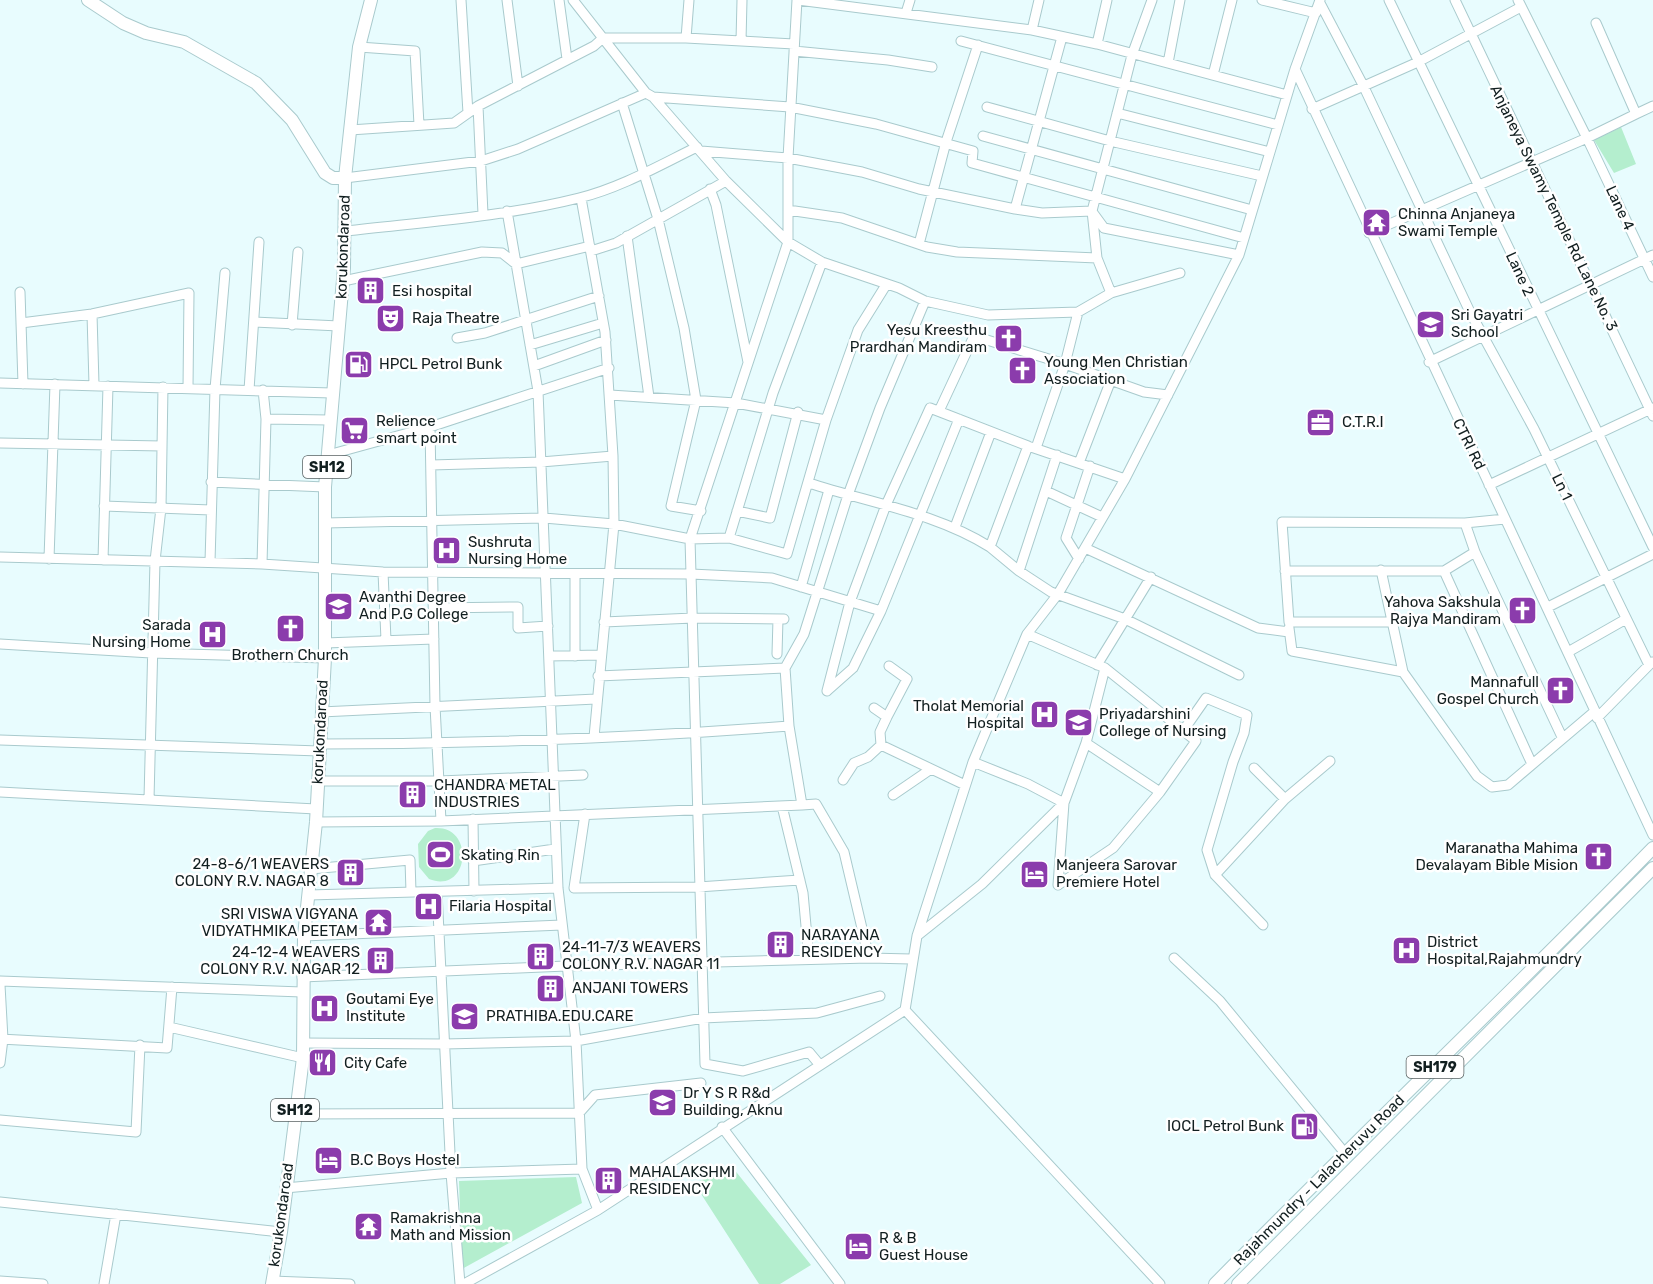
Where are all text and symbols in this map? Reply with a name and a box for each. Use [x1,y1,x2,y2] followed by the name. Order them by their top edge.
[1486,82,1622,334] street label: Anjaneya Swamy Temple Rd Lane No. 3
[1602,183,1638,233] street label: Lane 4
[332,195,354,299] street label: korukondaroad
[1398,205,1515,240] place label: Chinna Anjaneya Swami Temple
[1361,207,1393,239] temple icon: Chinna Anjaneya Swami Temple
[1502,249,1538,299] street label: Lane 2
[355,275,387,307] building icon: Esi hospital
[392,282,472,300] place label: Esi hospital
[375,302,407,334] theatre icon: Raja Theatre
[1451,306,1523,341] place label: Sri Gayatri School
[1414,308,1446,340] school or university icon: Sri Gayatri School
[412,309,500,327] place label: Raja Theatre
[850,321,987,356] place label: Yesu Kreesthu Prardhan Mandiram
[992,323,1024,355] church icon: Yesu Kreesthu Prardhan Mandiram
[342,348,374,380] fuel station icon: HPCL Petrol Bunk
[1044,353,1188,388] place label: Young Men Christian Association
[379,355,502,373] place label: HPCL Petrol Bunk
[1007,355,1039,387] church icon: Young Men Christian Association
[1305,406,1337,438] office icon: C.T.R.I
[376,412,457,447] place label: Relience smart point
[1342,413,1384,431] place label: C.T.R.I
[339,414,371,446] supermarket icon: Relience smart point
[1449,415,1489,473] street label: CTRI Rd
[303,456,351,478] road number: SH12
[1548,471,1576,503] street label: Ln 1
[468,533,567,568] place label: Sushruta Nursing Home
[431,535,463,567] hospital icon: Sushruta Nursing Home
[359,588,468,623] place label: Avanthi Degree And P.G College
[322,590,354,622] school or university icon: Avanthi Degree And P.G College
[1384,593,1501,628] place label: Yahova Sakshula Rajya Mandiram
[1506,595,1538,627] church icon: Yahova Sakshula Rajya Mandiram
[274,612,306,644] church icon: Brothern Church
[92,616,191,651] place label: Sarada Nursing Home
[196,618,228,650] hospital icon: Sarada Nursing Home
[231,646,349,664] place label: Brothern Church
[1437,673,1539,708] place label: Mannafull Gospel Church
[1544,675,1576,707] church icon: Mannafull Gospel Church
[308,679,332,785] street label: korukondaroad
[913,697,1024,732] place label: Tholat Memorial Hospital
[1029,699,1061,731] hospital icon: Tholat Memorial Hospital
[1099,705,1226,740] place label: Priyadarshini College of Nursing
[1062,707,1094,739] school or university icon: Priyadarshini College of Nursing
[434,776,556,811] place label: CHANDRA METAL INDUSTRIES
[397,778,429,810] building icon: CHANDRA METAL INDUSTRIES
[424,839,456,871] sports icon: Skating Rin
[1415,839,1578,874] place label: Maranatha Mahima Devalayam Bible Mision
[1583,841,1615,873] church icon: Maranatha Mahima Devalayam Bible Mision
[461,846,540,864] place label: Skating Rin
[175,855,329,890] place label: 24-8-6/1 WEAVERS COLONY R.V. NAGAR 8
[1056,856,1177,891] place label: Manjeera Sarovar Premiere Hotel
[334,857,366,889] building icon: 24-8-6/1 WEAVERS COLONY R.V. NAGAR 8
[1019,858,1051,890] hotel icon: Manjeera Sarovar Premiere Hotel
[412,890,444,922] hospital icon: Filaria Hospital
[449,897,552,915] place label: Filaria Hospital
[202,905,358,940] place label: SRI VISWA VIGYANA VIDYATHMIKA PEETAM
[363,907,395,939] temple icon: SRI VISWA VIGYANA VIDYATHMIKA PEETAM
[801,926,883,961] place label: NARAYANA RESIDENCY
[764,928,796,960] building icon: NARAYANA RESIDENCY
[1427,933,1582,968] place label: District Hospital,Rajahmundry
[1390,935,1422,967] hospital icon: District Hospital,Rajahmundry
[562,938,719,973] place label: 24-11-7/3 WEAVERS COLONY R.V. NAGAR 11
[525,940,557,972] building icon: 24-11-7/3 WEAVERS COLONY R.V. NAGAR 11
[200,943,360,978] place label: 24-12-4 WEAVERS COLONY R.V. NAGAR 12
[365,945,397,977] building icon: 24-12-4 WEAVERS COLONY R.V. NAGAR 12
[535,972,567,1004] building icon: ANJANI TOWERS
[572,979,688,997] place label: ANJANI TOWERS
[346,990,434,1025] place label: Goutami Eye Institute
[309,992,341,1024] hospital icon: Goutami Eye Institute
[449,1000,481,1032] school or university icon: PRATHIBA.EDU.CARE
[486,1007,634,1025] place label: PRATHIBA.EDU.CARE
[307,1047,339,1079] restaurant icon: City Cafe
[344,1054,407,1072] place label: City Cafe
[1406,1056,1464,1078] road number: SH179
[683,1084,783,1119] place label: Dr Y S R R&d Building, Aknu
[646,1086,678,1118] school or university icon: Dr Y S R R&d Building, Aknu
[1230,1091,1408,1269] street label: Rajahmundry - Lalacheruvu Road
[271,1099,319,1121] road number: SH12
[1289,1110,1321,1142] fuel station icon: IOCL Petrol Bunk
[1167,1117,1284,1135] place label: IOCL Petrol Bunk
[313,1144,345,1176] hotel icon: B.C Boys Hostel
[350,1151,460,1169] place label: B.C Boys Hostel
[265,1162,297,1268] street label: korukondaroad
[629,1163,735,1198] place label: MAHALAKSHMI RESIDENCY
[592,1165,624,1197] building icon: MAHALAKSHMI RESIDENCY
[390,1209,511,1244] place label: Ramakrishna Math and Mission
[353,1211,385,1243] temple icon: Ramakrishna Math and Mission
[879,1229,968,1264] place label: R & B Guest House
[842,1231,874,1263] hotel icon: R & B Guest House

